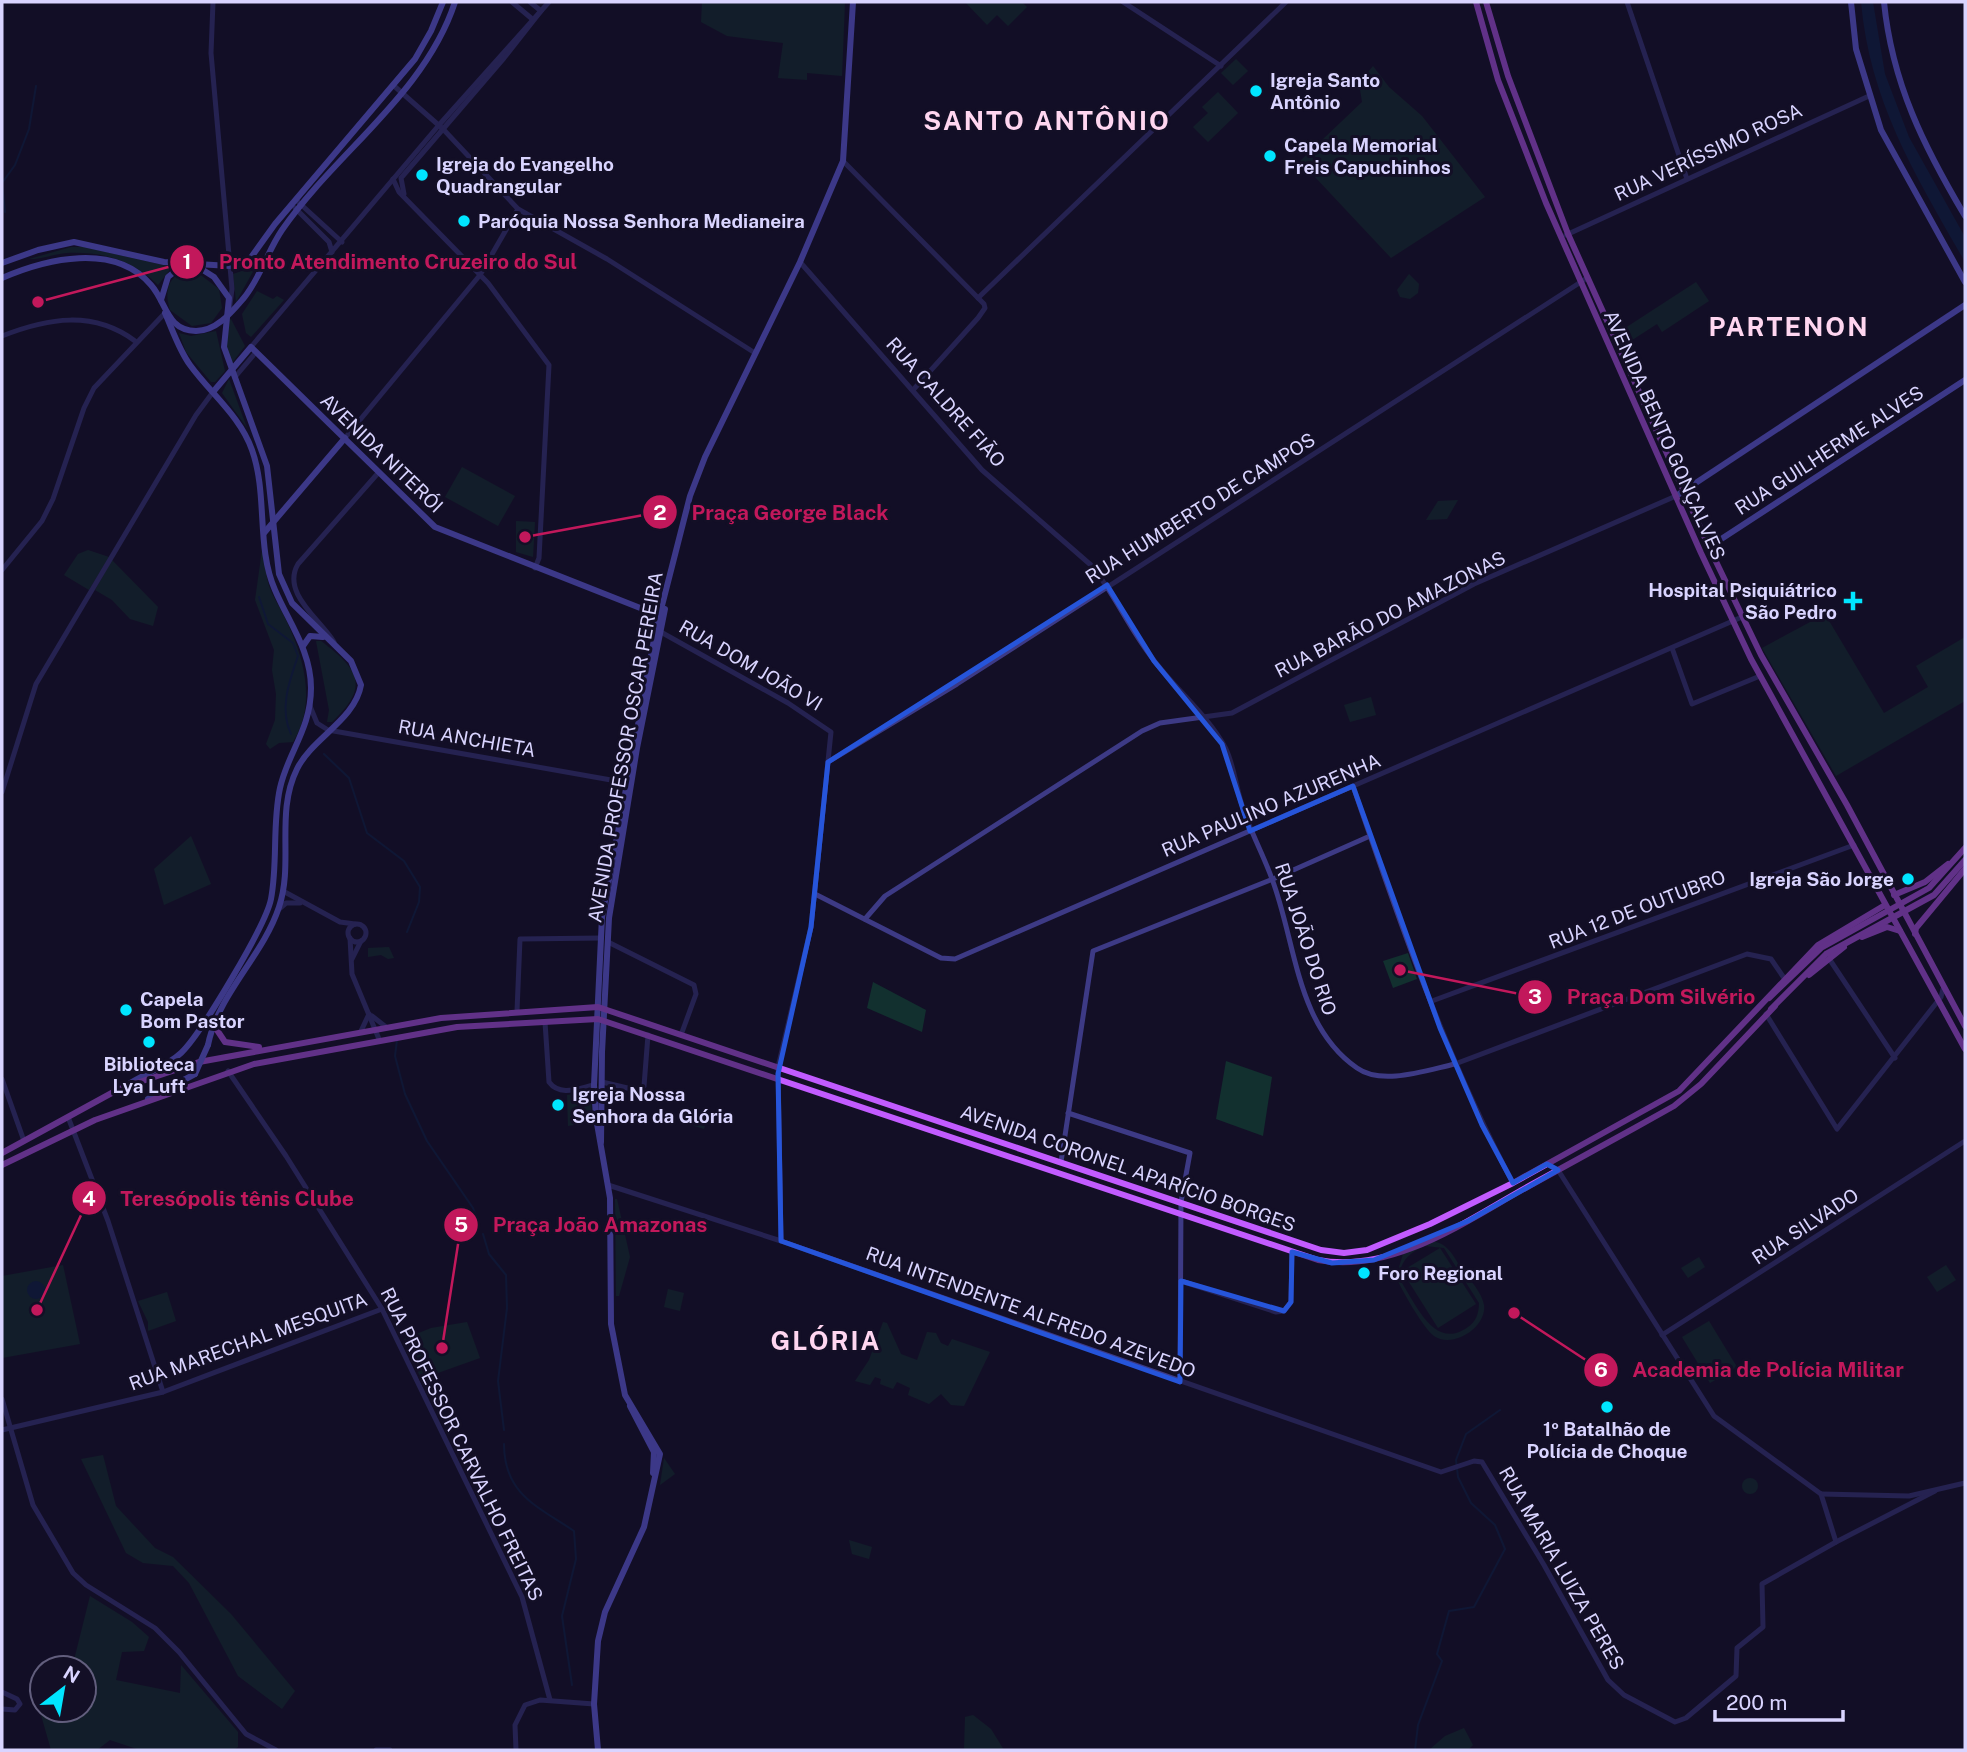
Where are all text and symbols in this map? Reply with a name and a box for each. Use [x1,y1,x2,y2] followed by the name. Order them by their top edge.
[1270,69,1380,113] place label: Igreja Santo Antônio
[1248,83,1264,99] marker: Igreja Santo Antônio
[1611,99,1805,205] street label: RUA VERÍSSIMO ROSA
[923,105,1171,136] district label: SANTO ANTÔNIO
[1284,134,1451,178] place label: Capela Memorial Freis Capuchinhos
[1262,148,1278,164] marker: Capela Memorial Freis Capuchinhos
[436,153,614,197] place label: Igreja do Evangelho Quadrangular
[414,167,430,183] marker: Igreja do Evangelho Quadrangular
[478,210,805,232] place label: Paróquia Nossa Senhora Medianeira
[456,213,472,229] marker: Paróquia Nossa Senhora Medianeira
[169,241,591,283] callout: Pronto Atendimento Cruzeiro do Sul
[183,249,192,274] text: 1
[219,249,577,274] text: Pronto Atendimento Cruzeiro do Sul
[1600,307,1730,563] street label: AVENIDA BENTO GONÇALVES
[1709,311,1869,342] district label: PARTENON
[882,333,1010,471] street label: RUA CALDRE FIÃO
[1731,381,1927,519] street label: RUA GUILHERME ALVES
[316,389,448,517] street label: AVENIDA NITERÓI
[1081,428,1319,588] street label: RUA HUMBERTO DE CAMPOS
[643,491,903,533] callout: Praça George Black
[653,500,667,525] text: 2
[691,500,889,525] text: Praça George Black
[1271,546,1509,682] street label: RUA BARÃO DO AMAZONAS
[583,570,667,924] street label: AVENIDA PROFESSOR OSCAR PEREIRA
[1648,579,1837,623] place label: Hospital Psiquiátrico São Pedro
[1843,591,1863,611] marker: Hospital Psiquiátrico São Pedro
[676,615,826,715] street label: RUA DOM JOÃO VI
[397,715,537,761] street label: RUA ANCHIETA
[1158,749,1384,861] street label: RUA PAULINO AZURENHA
[1271,860,1341,1018] street label: RUA JOÃO DO RIO
[1546,865,1728,953] street label: RUA 12 DE OUTUBRO
[1749,868,1894,890] place label: Igreja São Jorge
[1900,871,1916,887] marker: Igreja São Jorge
[1517,976,1769,1018] callout: Praça Dom Silvério
[1528,984,1542,1009] text: 3
[1567,984,1755,1009] text: Praça Dom Silvério
[140,988,245,1032] place label: Capela Bom Pastor
[118,1002,134,1018] marker: Capela Bom Pastor
[141,1034,157,1050] marker: Biblioteca Lya Luft
[103,1053,195,1097] place label: Biblioteca Lya Luft
[572,1083,733,1127] place label: Igreja Nossa Senhora da Glória
[550,1097,566,1113] marker: Igreja Nossa Senhora da Glória
[958,1100,1298,1236] street label: AVENIDA CORONEL APARÍCIO BORGES
[71,1177,368,1219] callout: Teresópolis tênis Clube
[1748,1183,1862,1269] street label: RUA SILVADO
[82,1186,96,1211] text: 4
[120,1186,354,1211] text: Teresópolis tênis Clube
[444,1204,721,1246] callout: Praça João Amazonas
[454,1212,468,1237] text: 5
[493,1212,707,1237] text: Praça João Amazonas
[863,1242,1199,1382] street label: RUA INTENDENTE ALFREDO AZEVEDO
[1378,1262,1503,1284] place label: Foro Regional
[1356,1265,1372,1281] marker: Foro Regional
[376,1284,548,1604] street label: RUA PROFESSOR CARVALHO FREITAS
[126,1288,370,1394] street label: RUA MARECHAL MESQUITA
[771,1325,881,1356] district label: GLÓRIA
[1583,1349,1918,1391] callout: Academia de Polícia Militar
[1594,1357,1608,1382] text: 6
[1632,1357,1904,1382] text: Academia de Polícia Militar
[1599,1399,1615,1415] marker: 1º Batalhão de Polícia de Choque
[1527,1418,1687,1462] place label: 1º Batalhão de Polícia de Choque
[1495,1463,1629,1673] street label: RUA MARIA LUIZA PERES
[28,1654,98,1724] north arrow
[60,1661,84,1688] text: N
[1715,1678,1843,1722] scale bar
[1726,1690,1787,1715] text: 200 m

